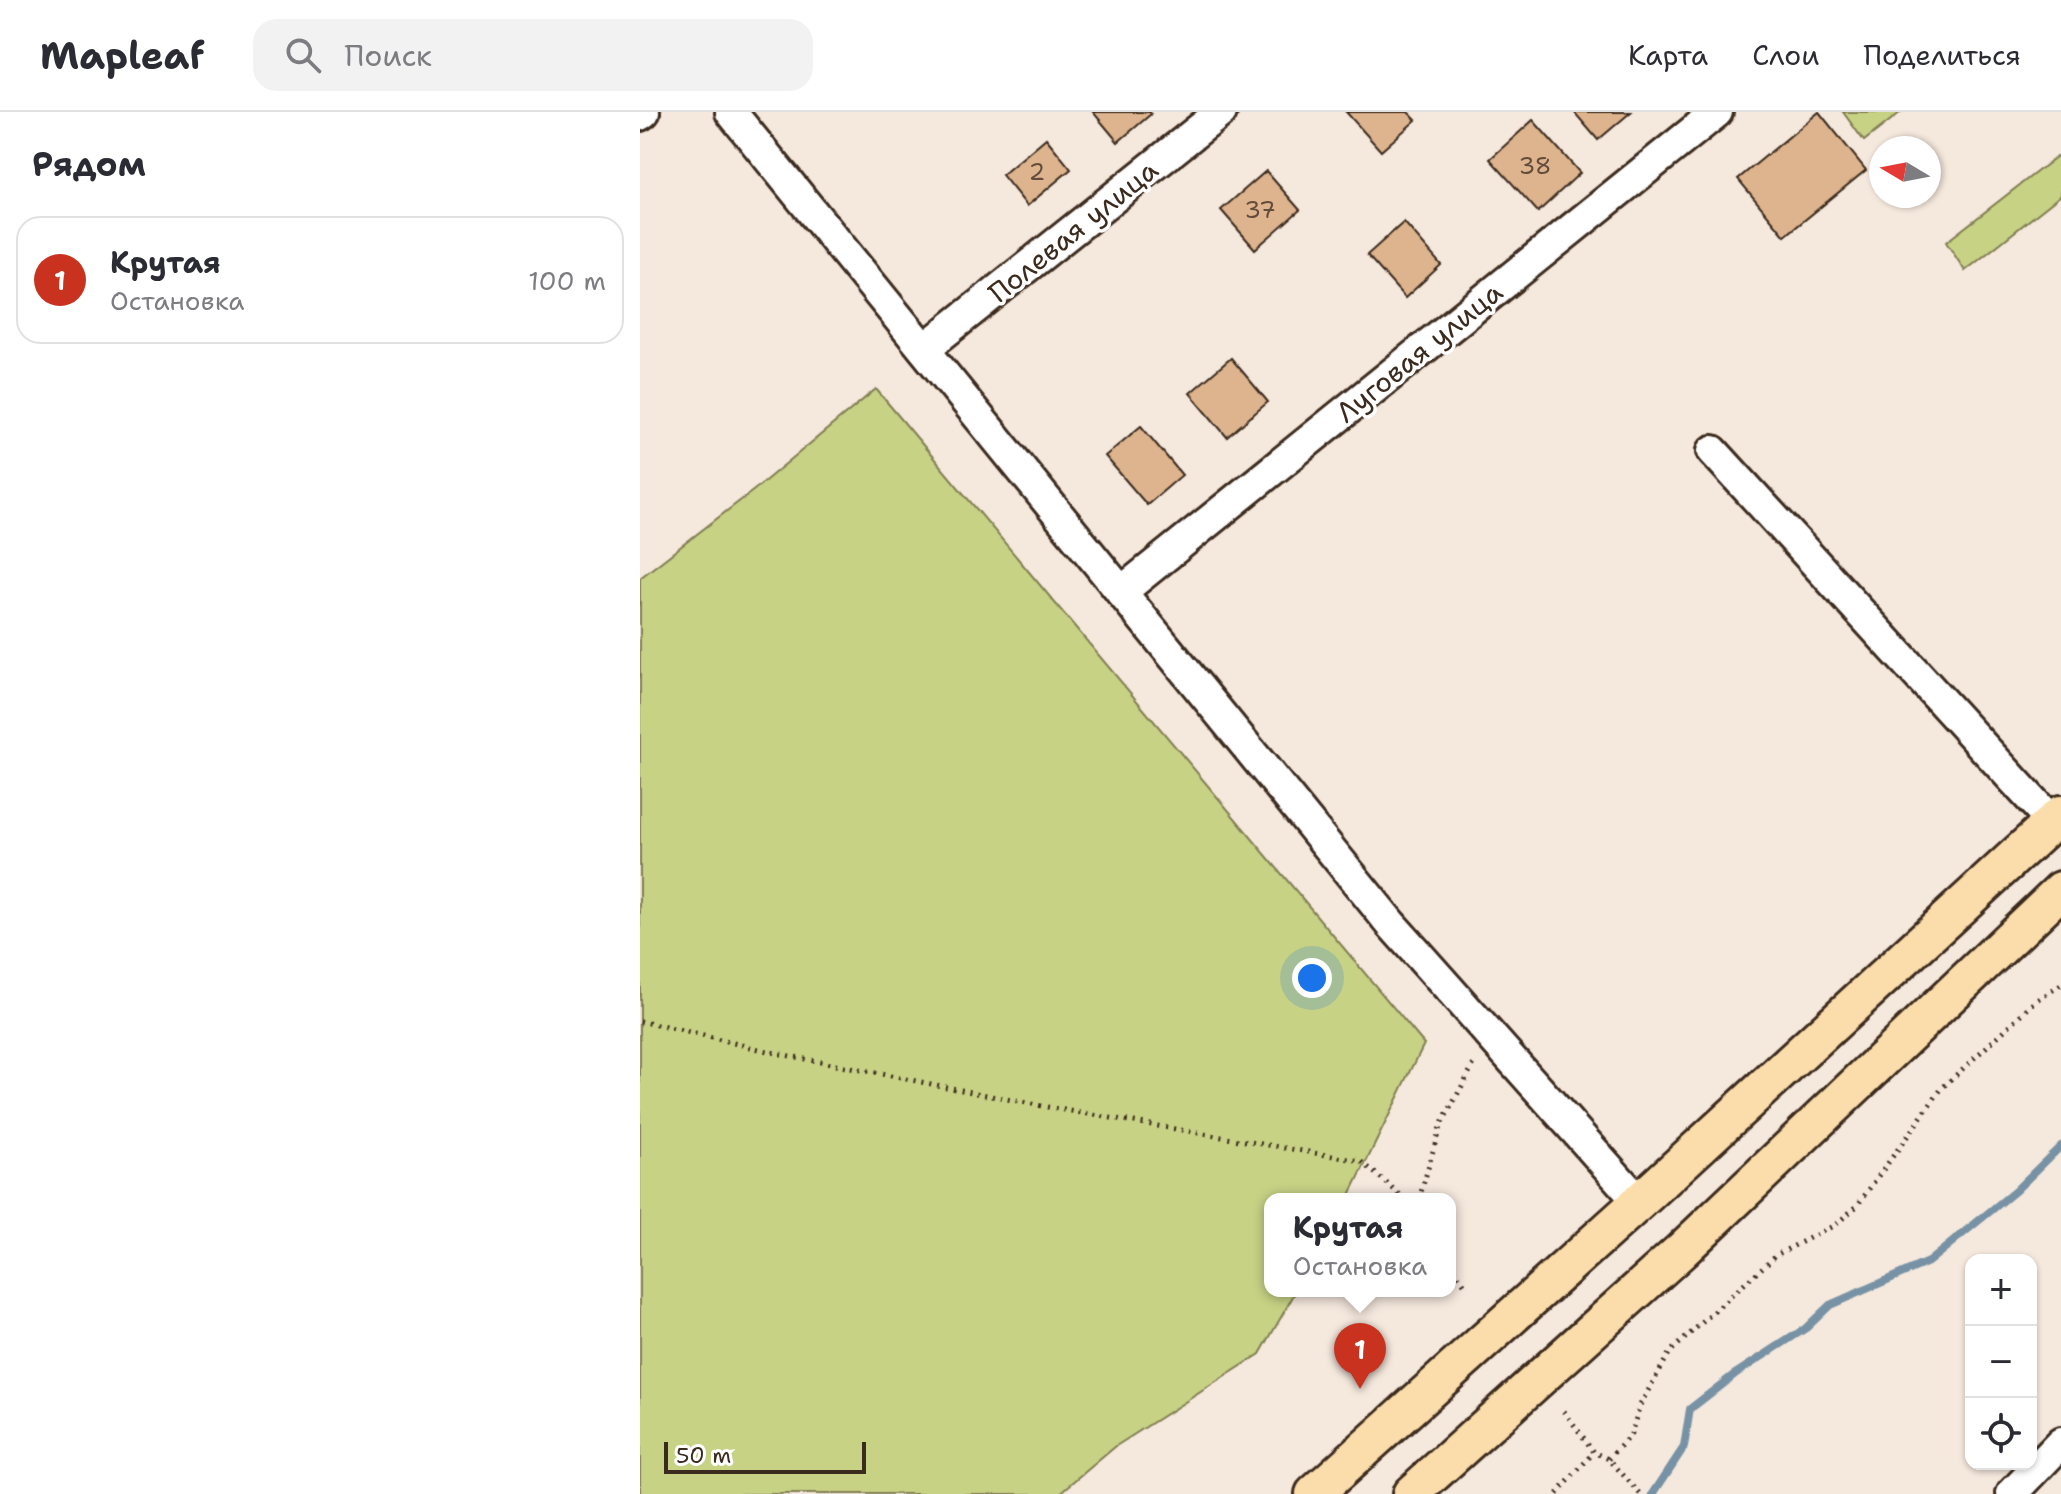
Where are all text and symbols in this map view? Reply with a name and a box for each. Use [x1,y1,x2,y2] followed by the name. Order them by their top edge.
[253,19,813,91] search box
[40,30,205,81] text: Mapleaf
[281,33,325,77] icon: search
[345,35,432,76] text: Поиск
[1628,36,1708,74] text: Карта
[1752,36,1819,74] text: Слои
[1863,36,2021,74] text: Поделиться
[1869,136,1941,208] north arrow
[32,141,146,187] text: Рядом
[1519,150,1551,182] house number: 38
[980,151,1166,311] street label: Полевая улица
[1029,156,1045,188] house number: 2
[1244,194,1276,226] house number: 37
[110,242,221,283] text: Крутая
[54,263,66,298] text: 1
[528,263,606,298] text: 100 m
[1328,273,1510,431] street label: Луговая улица
[110,283,245,318] text: Остановка
[1292,958,1332,998] your location
[1264,1193,1456,1297] popup
[1293,1207,1404,1248] text: Крутая
[1293,1248,1427,1283] text: Остановка
[1965,1254,2037,1470] map controls
[1965,1254,2037,1326] button: +
[1334,1323,1386,1389] pin: 1
[1965,1326,2037,1398] button: −
[1965,1398,2037,1470] button: locate
[664,1438,866,1474] scale bar
[676,1441,731,1470] text: 50 m

